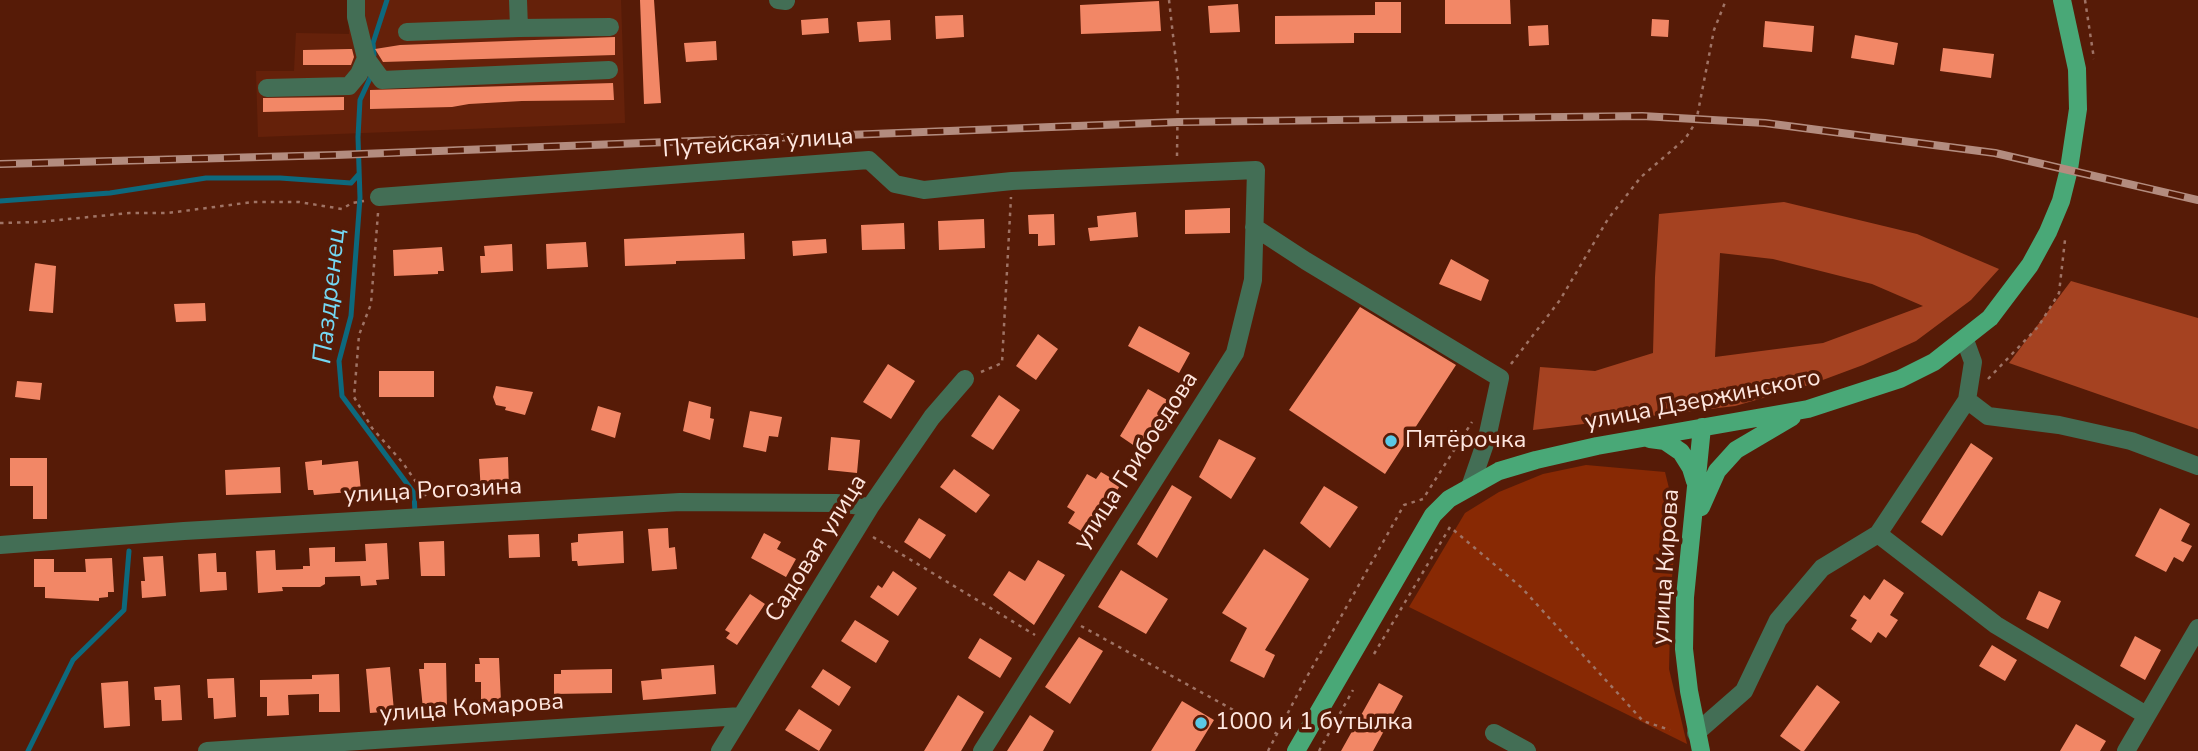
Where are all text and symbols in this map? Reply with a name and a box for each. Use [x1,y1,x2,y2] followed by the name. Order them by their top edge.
[662,123,854,165] street label: Путейская улица
[308,226,354,366] water label: Паздренец
[1583,364,1823,438] street label: улица Дзержинского
[1069,367,1205,555] street label: улица Грибоедова
[1405,427,1526,455] place label: Пятёрочка
[1383,433,1399,449] marker: Пятёрочка
[760,470,874,628] street label: Садовая улица
[343,473,523,511] street label: улица Рогозина
[1647,488,1687,646] street label: улица Кирова
[379,688,565,730] street label: улица Комарова
[1215,709,1413,737] place label: 1000 и 1 бутылка
[1193,715,1209,731] marker: 1000 и 1 бутылка

